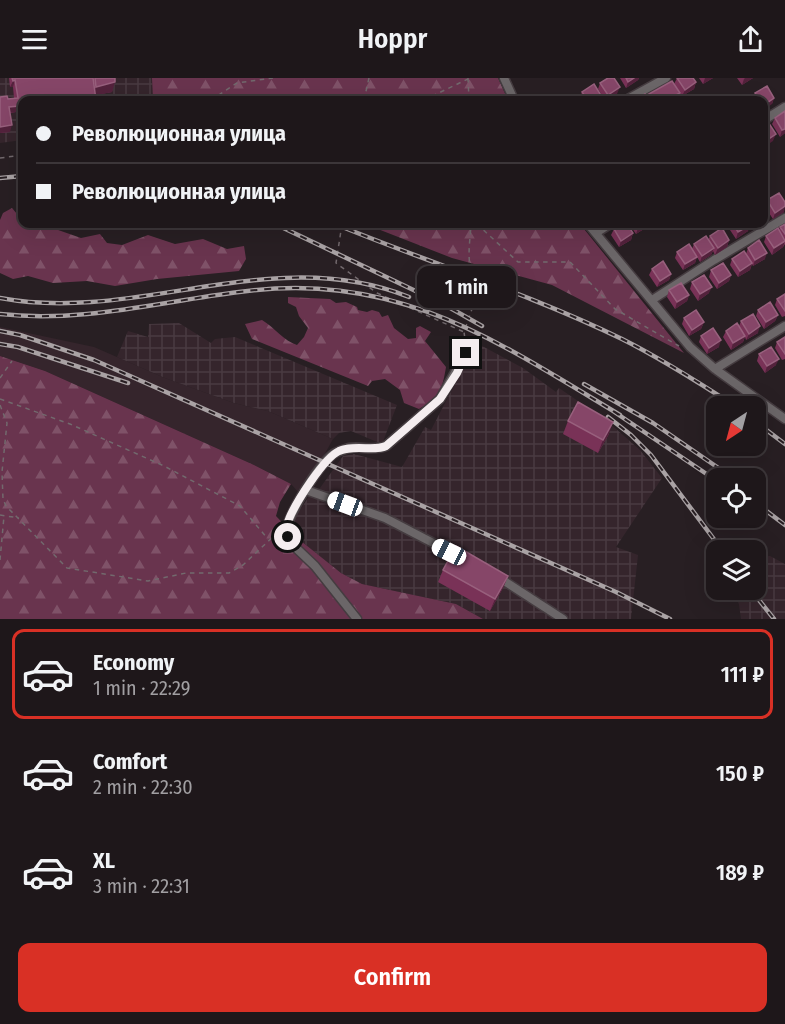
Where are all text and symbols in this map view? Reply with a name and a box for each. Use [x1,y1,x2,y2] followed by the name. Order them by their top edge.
[18,23,51,56] icon: menu
[358,23,427,55] text: Hoppr
[734,23,767,56] icon: share
[72,120,286,147] text: Революционная улица
[72,178,286,205] text: Революционная улица
[416,266,516,308] callout: 1 min
[445,275,488,299] text: 1 min
[452,339,479,366] route end
[706,396,766,456] north arrow
[706,396,766,600] map controls
[706,468,766,528] button: locate
[325,489,365,519] car
[274,523,301,550] route start
[429,536,469,568] car
[706,540,766,600] button: layers
[21,647,75,701] icon: car
[93,649,174,676] text: Economy
[721,661,764,688] text: 111 ₽
[93,676,190,700] text: 1 min · 22:29
[21,746,75,800] icon: car
[93,748,167,775] text: Comfort
[716,760,764,787] text: 150 ₽
[93,775,193,799] text: 2 min · 22:30
[21,845,75,899] icon: car
[93,847,115,874] text: XL
[716,859,764,886] text: 189 ₽
[93,874,190,898] text: 3 min · 22:31
[18,943,767,1012] button: Confirm

